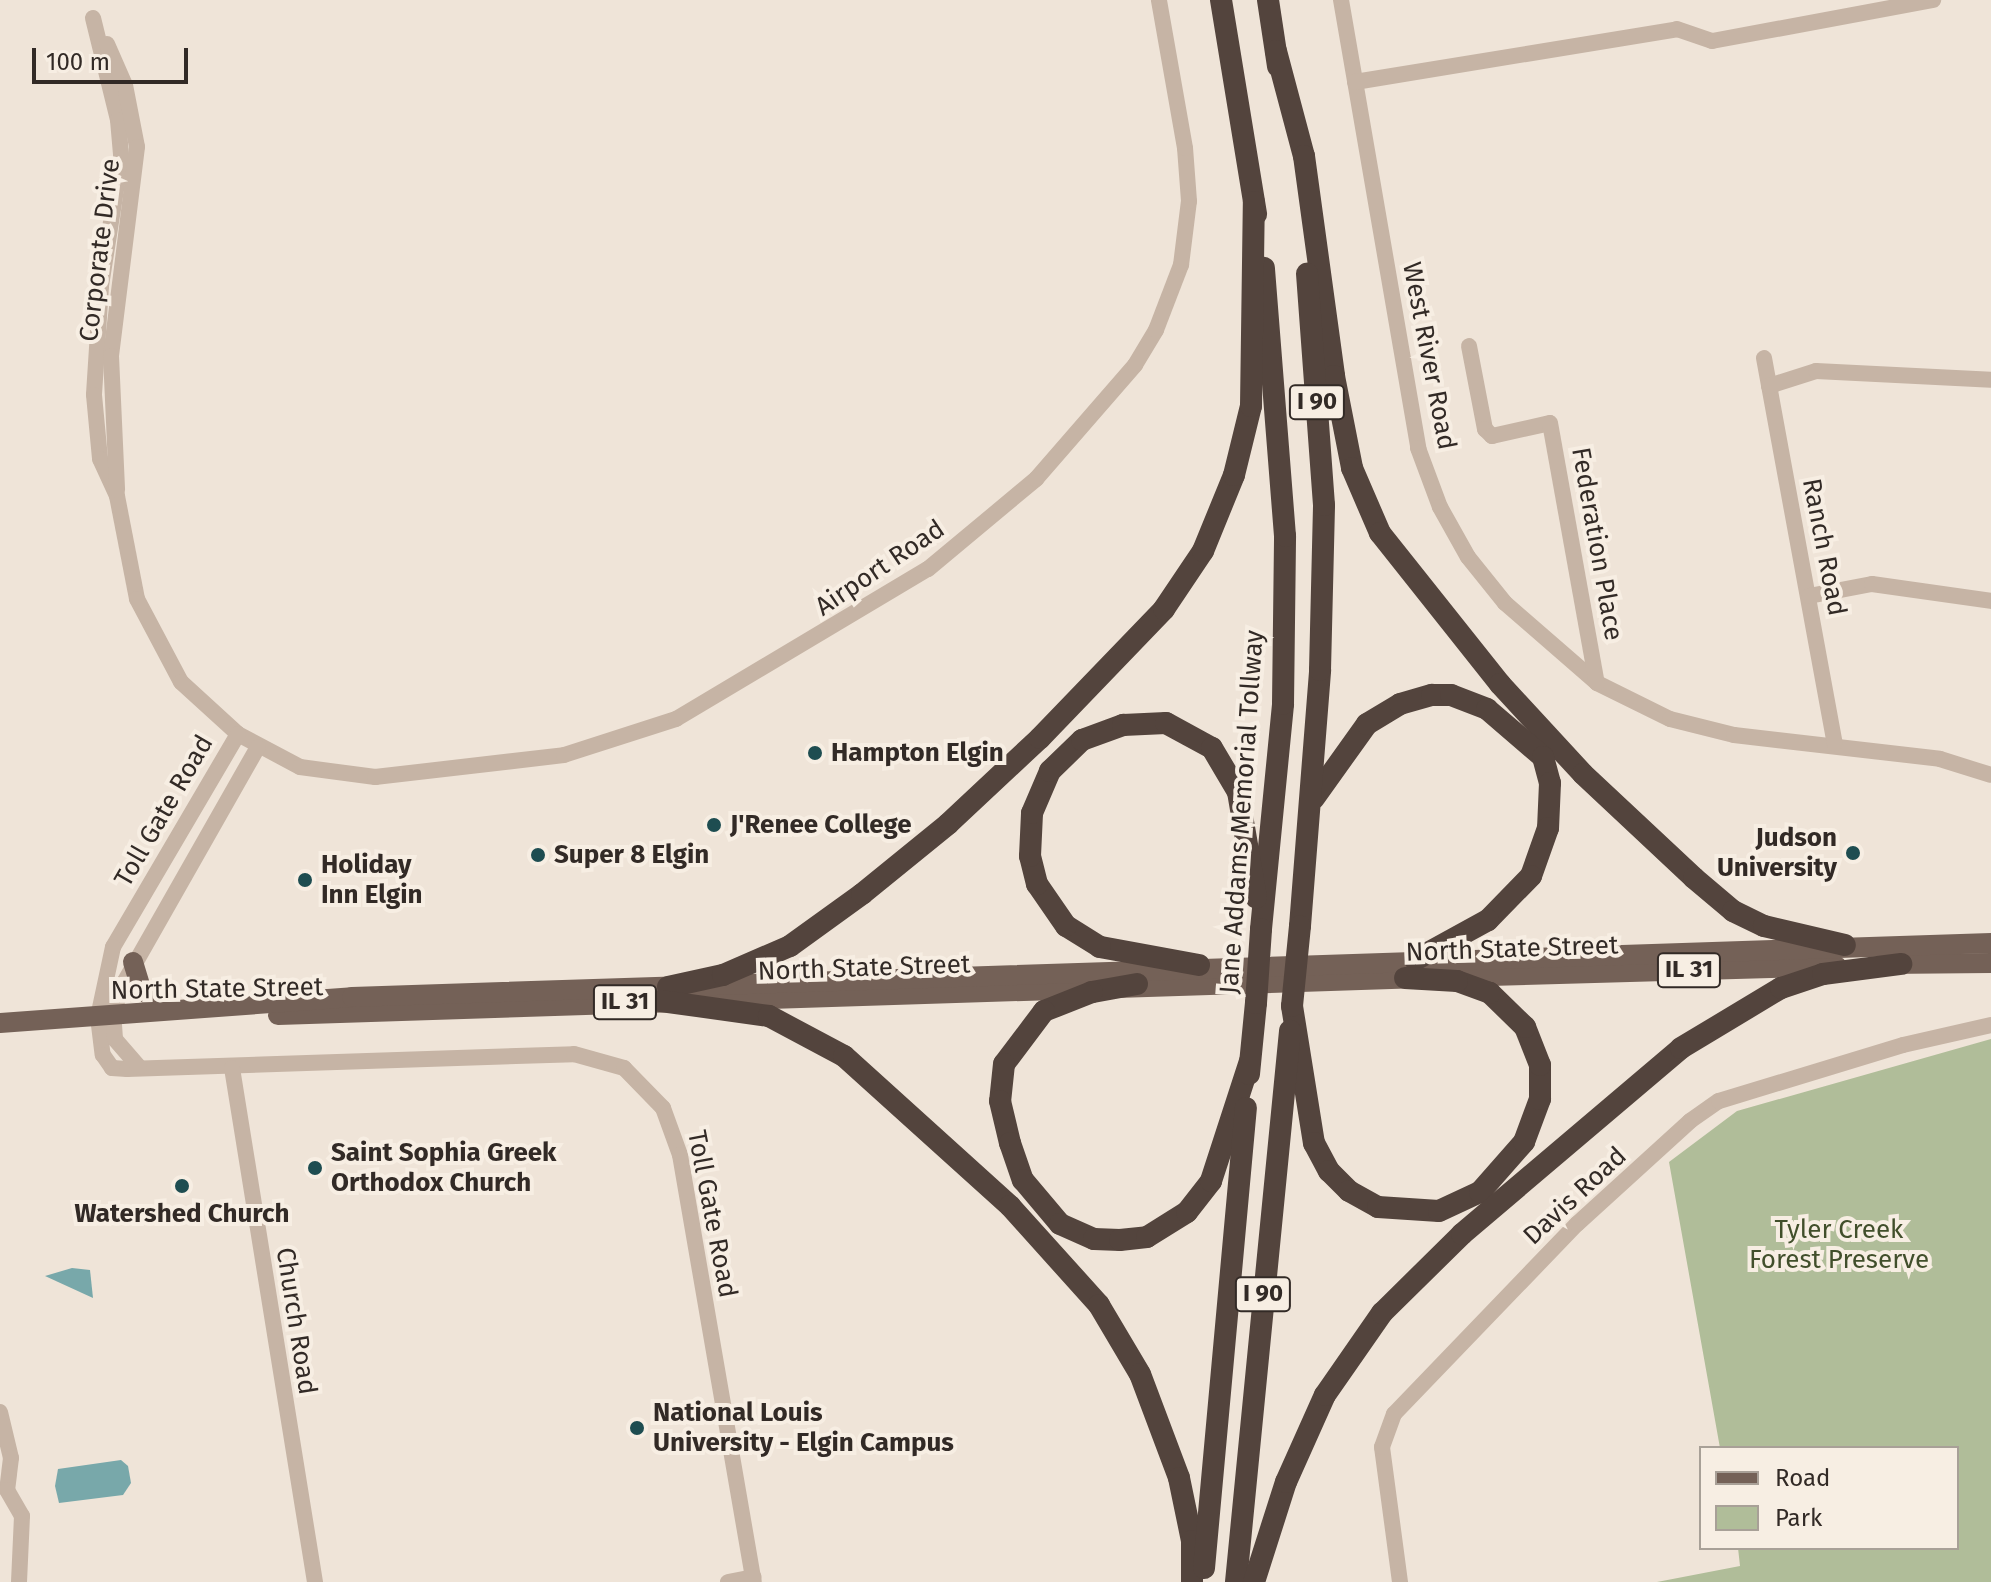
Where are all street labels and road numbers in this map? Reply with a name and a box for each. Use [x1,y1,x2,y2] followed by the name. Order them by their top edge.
[73,157,127,343] street label: Corporate Drive
[1396,259,1462,453] street label: West River Road
[1287,382,1347,422] road number: I 90
[1565,445,1629,643] street label: Federation Place
[1795,476,1853,618] street label: Ranch Road
[809,513,951,623] street label: Airport Road
[1214,629,1270,995] street label: Jane Addams Memorial Tollway
[108,730,220,892] street label: Toll Gate Road
[1405,930,1619,968] street label: North State Street
[757,949,971,987] street label: North State Street
[1655,950,1723,990] road number: IL 31
[110,972,324,1006] street label: North State Street
[591,982,659,1022] road number: IL 31
[680,1128,744,1300] street label: Toll Gate Road
[1517,1140,1633,1252] street label: Davis Road
[269,1245,323,1397] street label: Church Road
[1233,1274,1293,1314] road number: I 90

